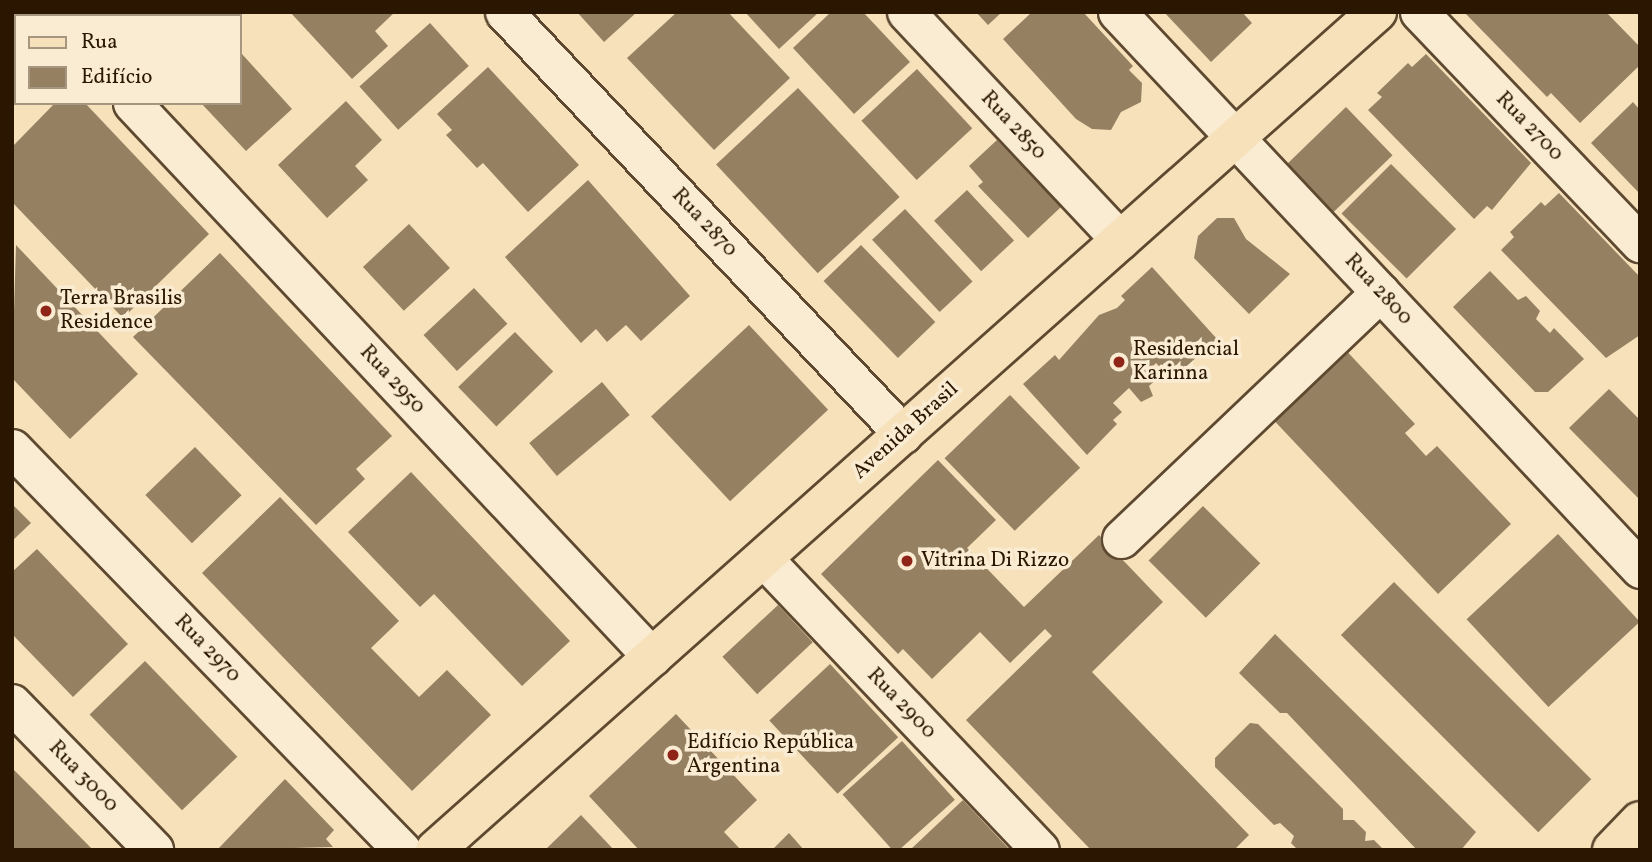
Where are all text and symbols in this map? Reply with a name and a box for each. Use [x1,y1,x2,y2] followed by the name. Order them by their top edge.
[14,14,242,105] legend
[81,28,118,57] text: Rua
[81,63,153,92] text: Edifício
[975,86,1051,166] street label: Rua 2850
[1490,87,1568,167] street label: Rua 2700
[666,183,742,263] street label: Rua 2870
[1339,249,1417,331] street label: Rua 2800
[60,286,182,336] place label: Terra Brasilis Residence
[38,303,54,319] marker: Terra Brasilis Residence
[1133,337,1239,387] place label: Residencial Karinna
[354,340,430,420] street label: Rua 2950
[1111,354,1127,370] marker: Residencial Karinna
[848,377,964,485] street label: Avenida Brasil
[921,548,1069,574] place label: Vitrina Di Rizzo
[899,553,915,569] marker: Vitrina Di Rizzo
[168,610,246,688] street label: Rua 2970
[861,663,941,745] street label: Rua 2900
[687,730,854,780] place label: Edifício República Argentina
[43,736,123,818] street label: Rua 3000
[665,747,681,763] marker: Edifício República Argentina

